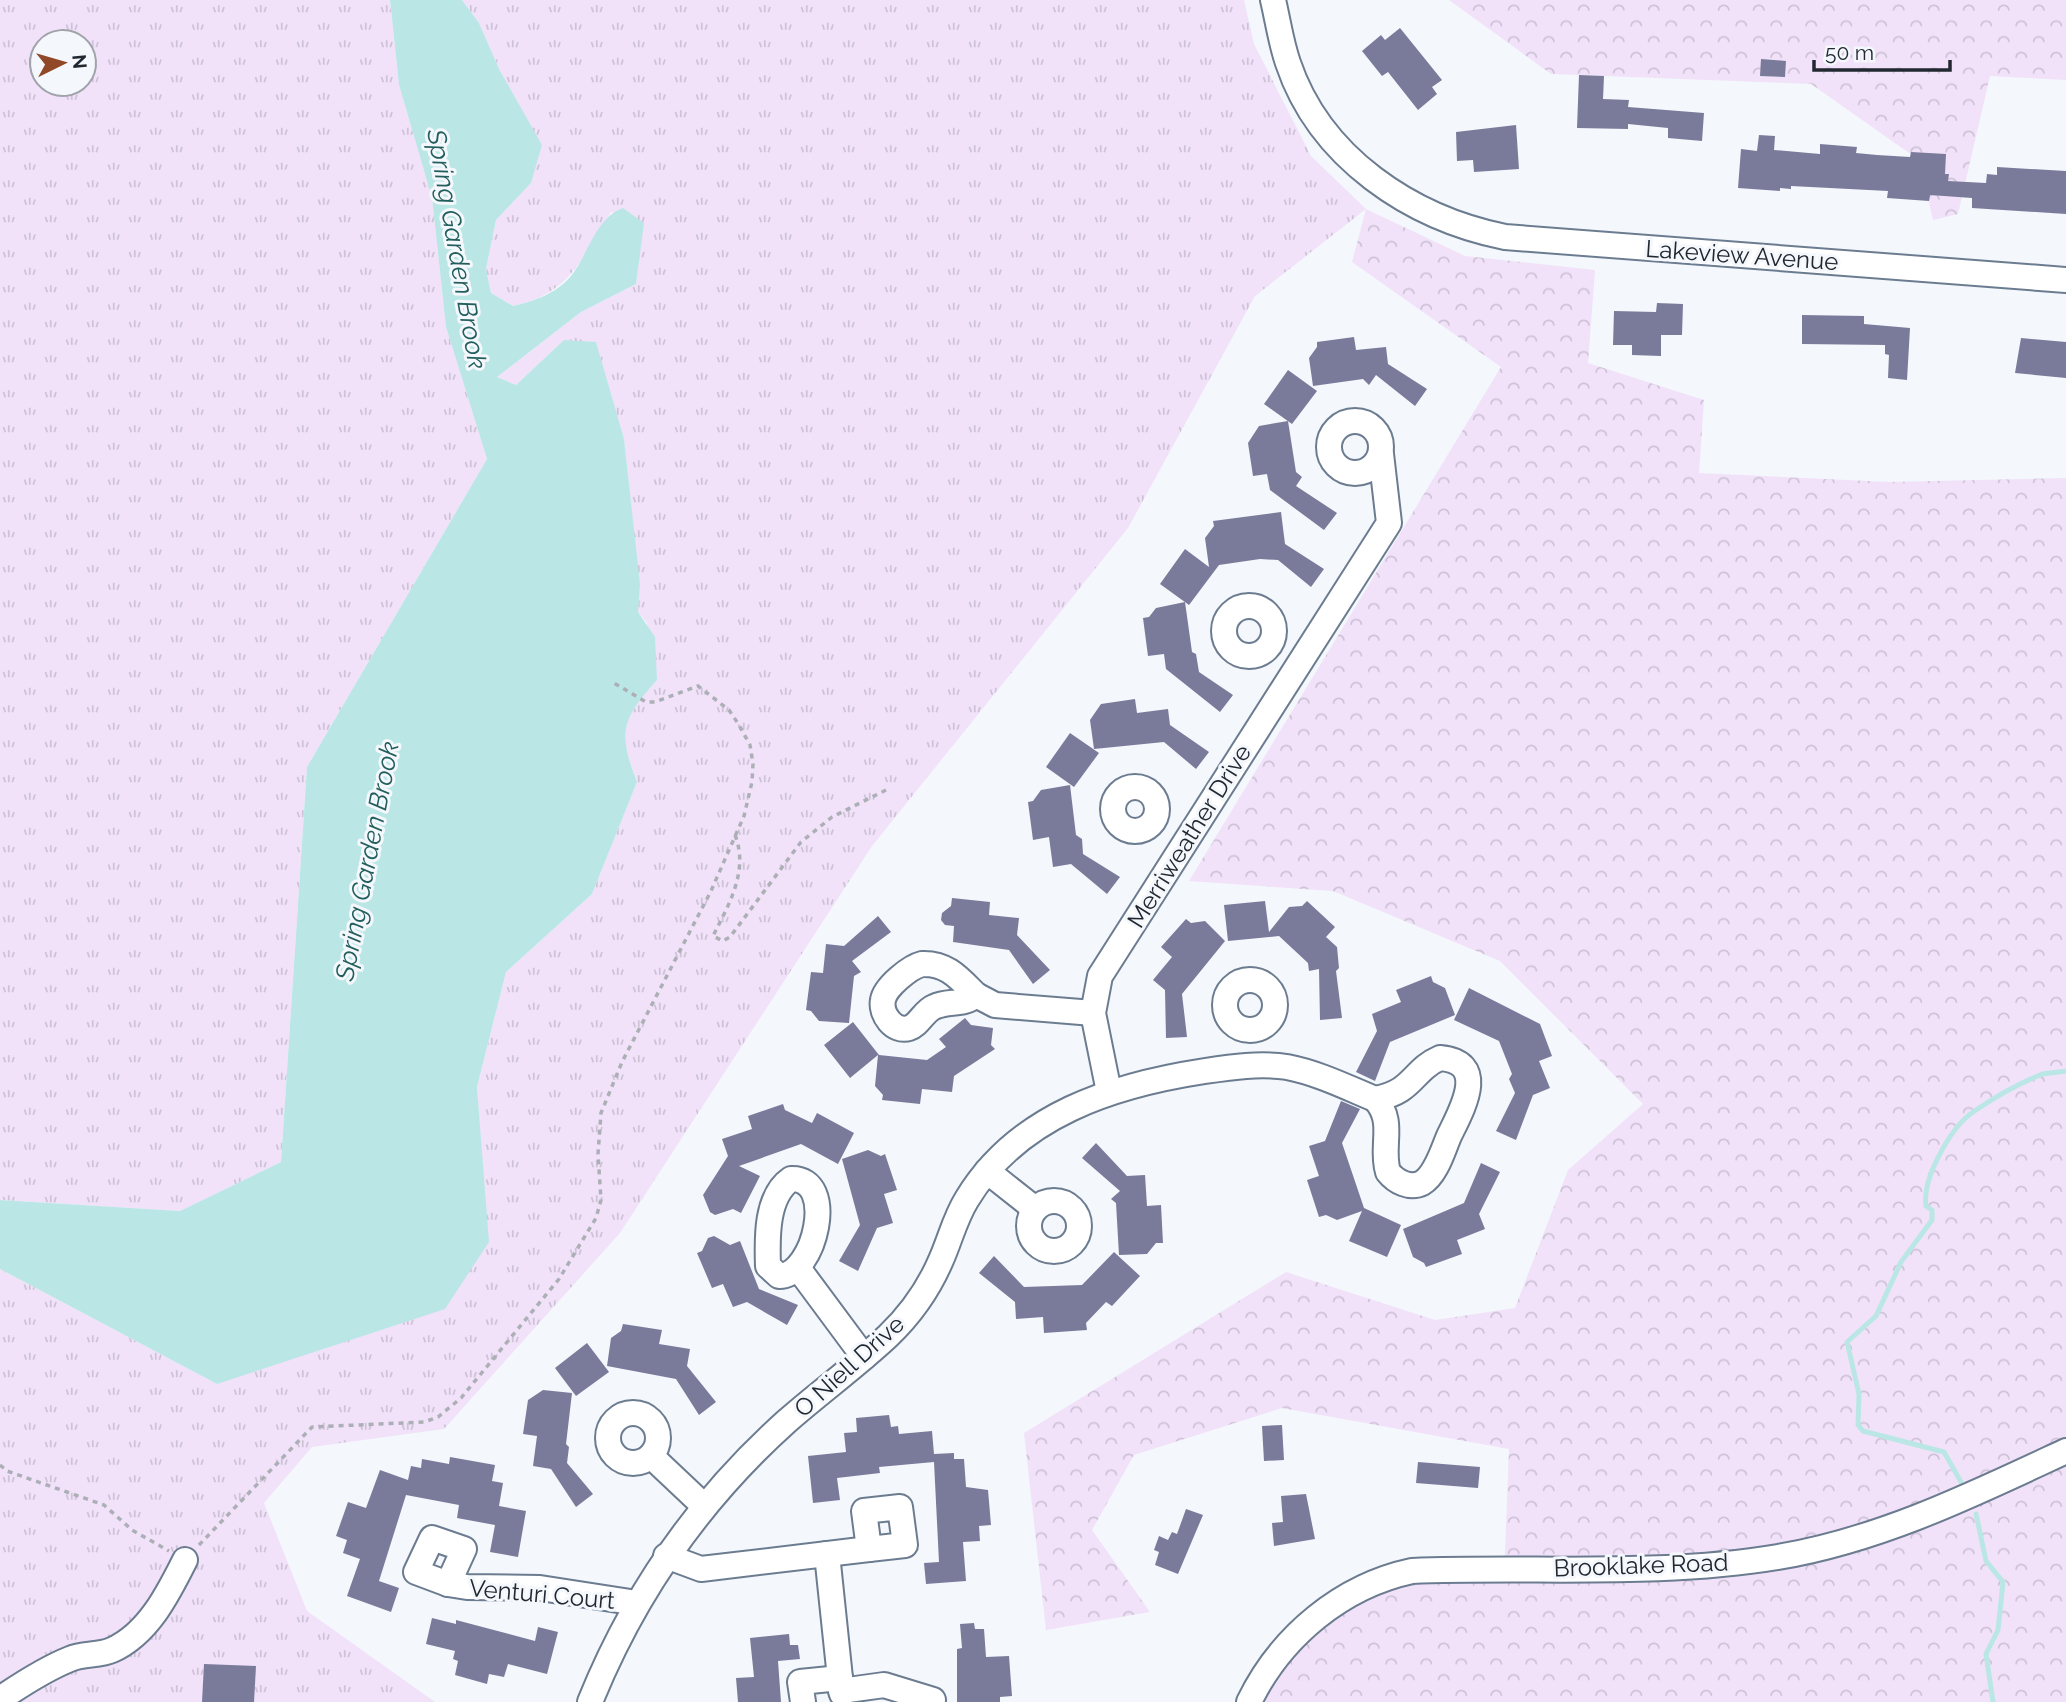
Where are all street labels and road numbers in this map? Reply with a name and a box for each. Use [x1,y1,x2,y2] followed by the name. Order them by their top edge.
[1645,234,1839,276] street label: Lakeview Avenue
[1121,739,1257,933] street label: Merriweather Drive
[788,1309,910,1423] street label: O Niell Drive
[1553,1547,1729,1583] street label: Brooklake Road
[468,1573,616,1615] street label: Venturi Court

